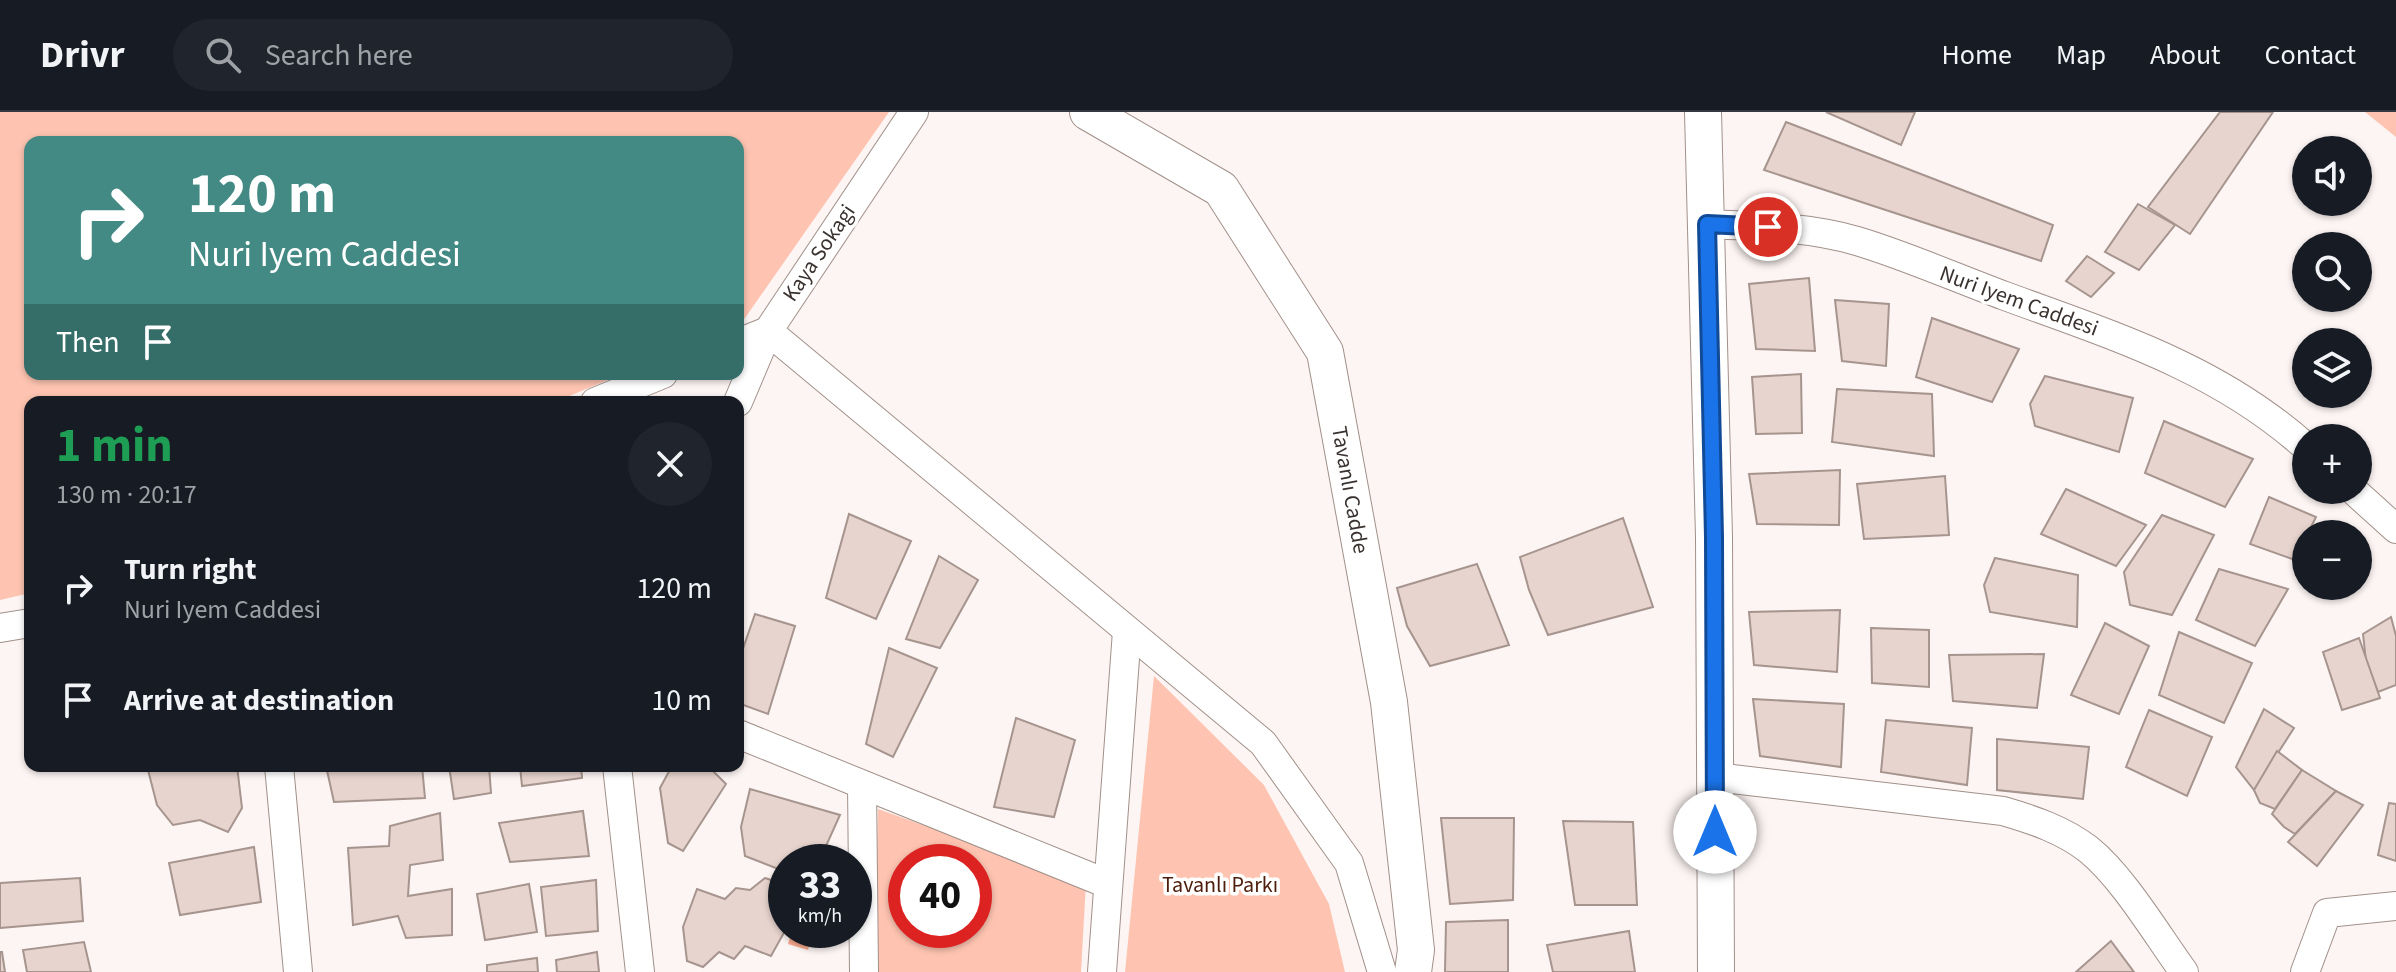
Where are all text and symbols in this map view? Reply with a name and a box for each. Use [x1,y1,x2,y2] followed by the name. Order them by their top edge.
[173,19,733,91] search box
[40,28,125,82] text: Drivr
[201,33,245,77] icon: search
[265,34,413,77] text: Search here
[1941,35,2012,75] text: Home
[2056,35,2106,75] text: Map
[2150,35,2221,75] text: About
[2265,35,2356,75] text: Contact
[2292,136,2372,600] map controls
[2292,136,2372,216] button: sound
[188,155,336,234] text: 120 m
[56,168,160,272] icon: right
[1734,193,1802,261] pin
[775,198,863,308] street label: Kaya Sokagi
[1746,205,1790,249] icon: arrive
[188,229,461,280] text: Nuri Iyem Caddesi
[2292,232,2372,312] button: search
[1935,257,2103,345] street label: Nuri Iyem Caddesi
[136,320,180,364] icon: arrive
[56,321,120,364] text: Then
[2292,328,2372,408] button: layers
[56,412,173,480] text: 1 min
[628,422,712,506] button: close
[1323,424,1377,556] street label: Tavanlı Cadde
[2292,424,2372,504] button: +
[56,476,197,513] text: 130 m · 20:17
[2292,520,2372,600] button: −
[124,548,256,591] text: Turn right
[56,566,100,610] icon: right
[636,567,712,610] text: 120 m
[124,591,321,628] text: Nuri Iyem Caddesi
[56,678,100,722] icon: arrive
[124,679,394,722] text: Arrive at destination
[651,679,712,722] text: 10 m
[1673,790,1757,874] position arrow
[888,844,992,948] speed limit sign: 40
[799,857,841,914] text: 33
[1162,869,1278,901] park label: Tavanlı Parkı
[798,902,842,930] text: km/h

